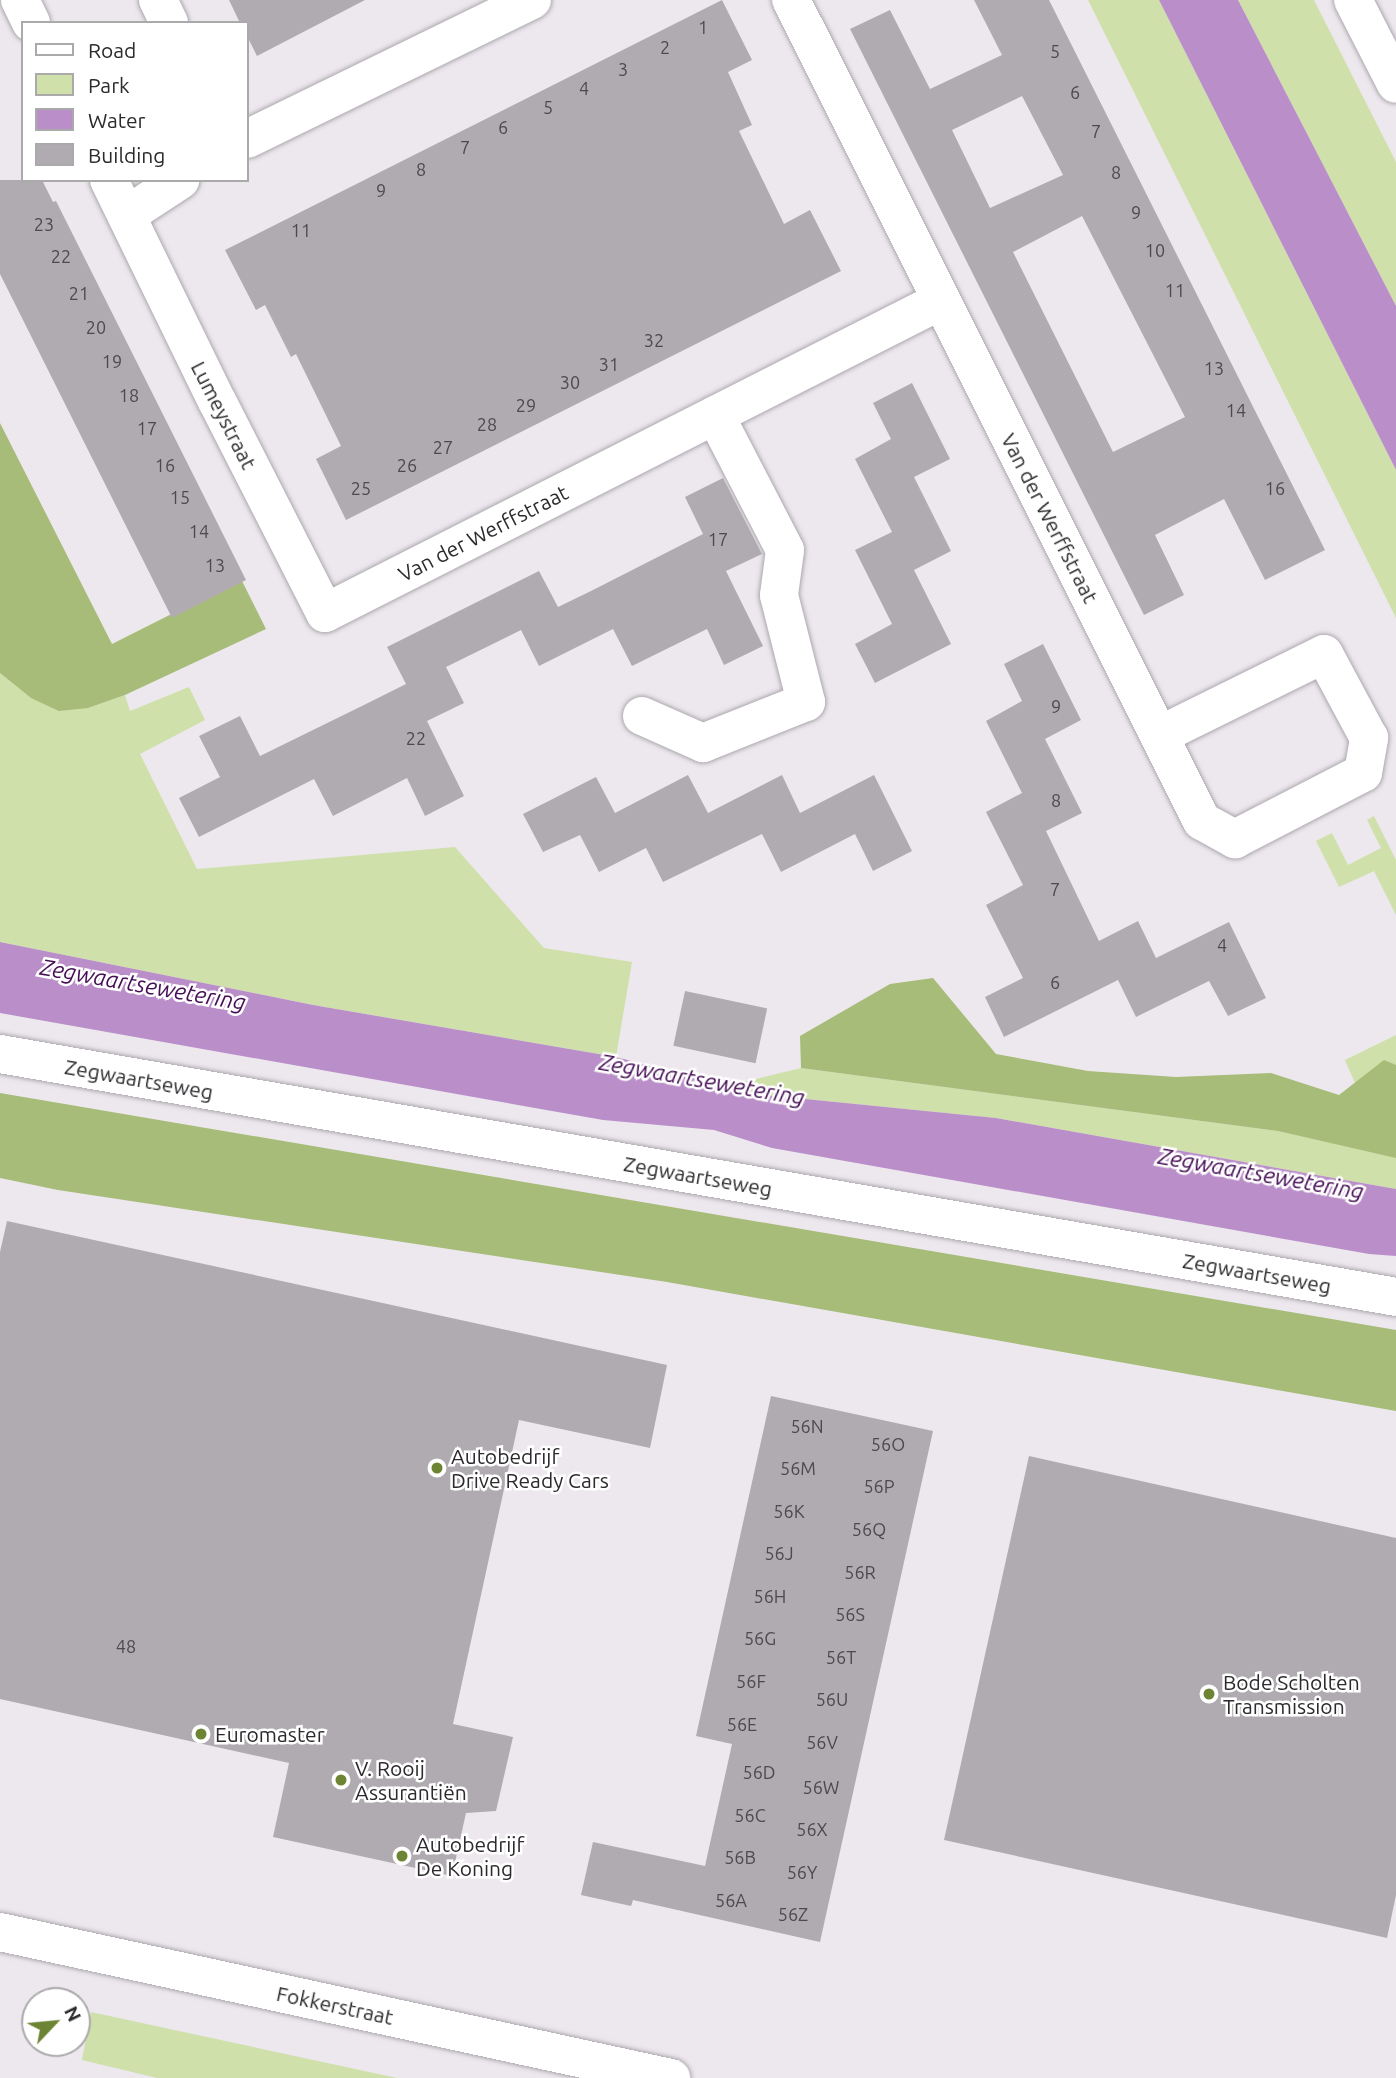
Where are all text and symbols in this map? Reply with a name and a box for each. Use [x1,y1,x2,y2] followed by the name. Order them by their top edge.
[698,16,708,38] house number: 1
[21,21,248,182] legend
[660,36,670,58] house number: 2
[88,38,136,62] text: Road
[1050,40,1060,62] house number: 5
[618,58,628,80] house number: 3
[88,73,130,97] text: Park
[579,77,589,99] house number: 4
[1070,81,1080,103] house number: 6
[543,96,553,118] house number: 5
[88,108,146,132] text: Water
[498,116,508,138] house number: 6
[1091,120,1101,142] house number: 7
[460,136,470,158] house number: 7
[88,143,165,167] text: Building
[416,158,426,180] house number: 8
[1111,161,1121,183] house number: 8
[376,179,386,201] house number: 9
[1131,201,1141,223] house number: 9
[34,213,54,235] house number: 23
[291,219,311,241] house number: 11
[1145,239,1165,261] house number: 10
[51,245,71,267] house number: 22
[1165,279,1185,301] house number: 11
[69,282,89,304] house number: 21
[86,316,106,338] house number: 20
[644,329,664,351] house number: 32
[102,350,122,372] house number: 19
[599,353,619,375] house number: 31
[186,357,262,473] street label: Lumeystraat
[1204,357,1224,379] house number: 13
[560,371,580,393] house number: 30
[119,384,139,406] house number: 18
[516,394,536,416] house number: 29
[1226,399,1246,421] house number: 14
[477,413,497,435] house number: 28
[137,417,157,439] house number: 17
[996,429,1104,607] street label: Van der Werffstraat
[433,436,453,458] house number: 27
[155,454,175,476] house number: 16
[397,454,417,476] house number: 26
[351,477,371,499] house number: 25
[1265,477,1285,499] house number: 16
[394,479,572,587] street label: Van der Werffstraat
[170,486,190,508] house number: 15
[189,520,209,542] house number: 14
[708,528,728,550] house number: 17
[205,554,225,576] house number: 13
[1051,695,1061,717] house number: 9
[406,727,426,749] house number: 22
[1051,789,1061,811] house number: 8
[1050,878,1060,900] house number: 7
[1217,934,1227,956] house number: 4
[38,953,248,1017] water label: Zegwaartsewetering
[1050,971,1060,993] house number: 6
[597,1048,807,1112] water label: Zegwaartsewetering
[63,1054,215,1104] street label: Zegwaartseweg
[1156,1142,1366,1206] water label: Zegwaartsewetering
[622,1151,774,1201] street label: Zegwaartseweg
[1181,1248,1333,1298] street label: Zegwaartseweg
[790,1415,824,1437] house number: 56N
[871,1433,905,1455] house number: 56O
[451,1443,609,1493] place label: Autobedrijf Drive Ready Cars
[780,1457,816,1479] house number: 56M
[429,1460,445,1476] marker: Autobedrijf Drive Ready Cars
[863,1475,895,1497] house number: 56P
[773,1500,805,1522] house number: 56K
[852,1518,886,1540] house number: 56Q
[764,1542,794,1564] house number: 56J
[844,1561,876,1583] house number: 56R
[754,1585,786,1607] house number: 56H
[835,1603,865,1625] house number: 56S
[744,1627,776,1649] house number: 56G
[116,1635,136,1657] house number: 48
[826,1646,856,1668] house number: 56T
[1223,1669,1360,1719] place label: Bode Scholten Transmission
[736,1670,766,1692] house number: 56F
[1201,1686,1217,1702] marker: Bode Scholten Transmission
[816,1688,848,1710] house number: 56U
[727,1713,757,1735] house number: 56E
[215,1721,325,1747] place label: Euromaster
[193,1726,209,1742] marker: Euromaster
[806,1731,838,1753] house number: 56V
[355,1755,467,1805] place label: V. Rooij Assurantiën
[742,1761,776,1783] house number: 56D
[333,1772,349,1788] marker: V. Rooij Assurantiën
[803,1776,839,1798] house number: 56W
[734,1804,766,1826] house number: 56C
[796,1818,828,1840] house number: 56X
[416,1831,524,1881] place label: Autobedrijf De Koning
[724,1846,756,1868] house number: 56B
[394,1848,410,1864] marker: Autobedrijf De Koning
[787,1861,817,1883] house number: 56Y
[715,1889,747,1911] house number: 56A
[778,1903,808,1925] house number: 56Z
[274,1980,396,2030] street label: Fokkerstraat
[21,1987,91,2057] north arrow
[60,2002,86,2025] text: N

